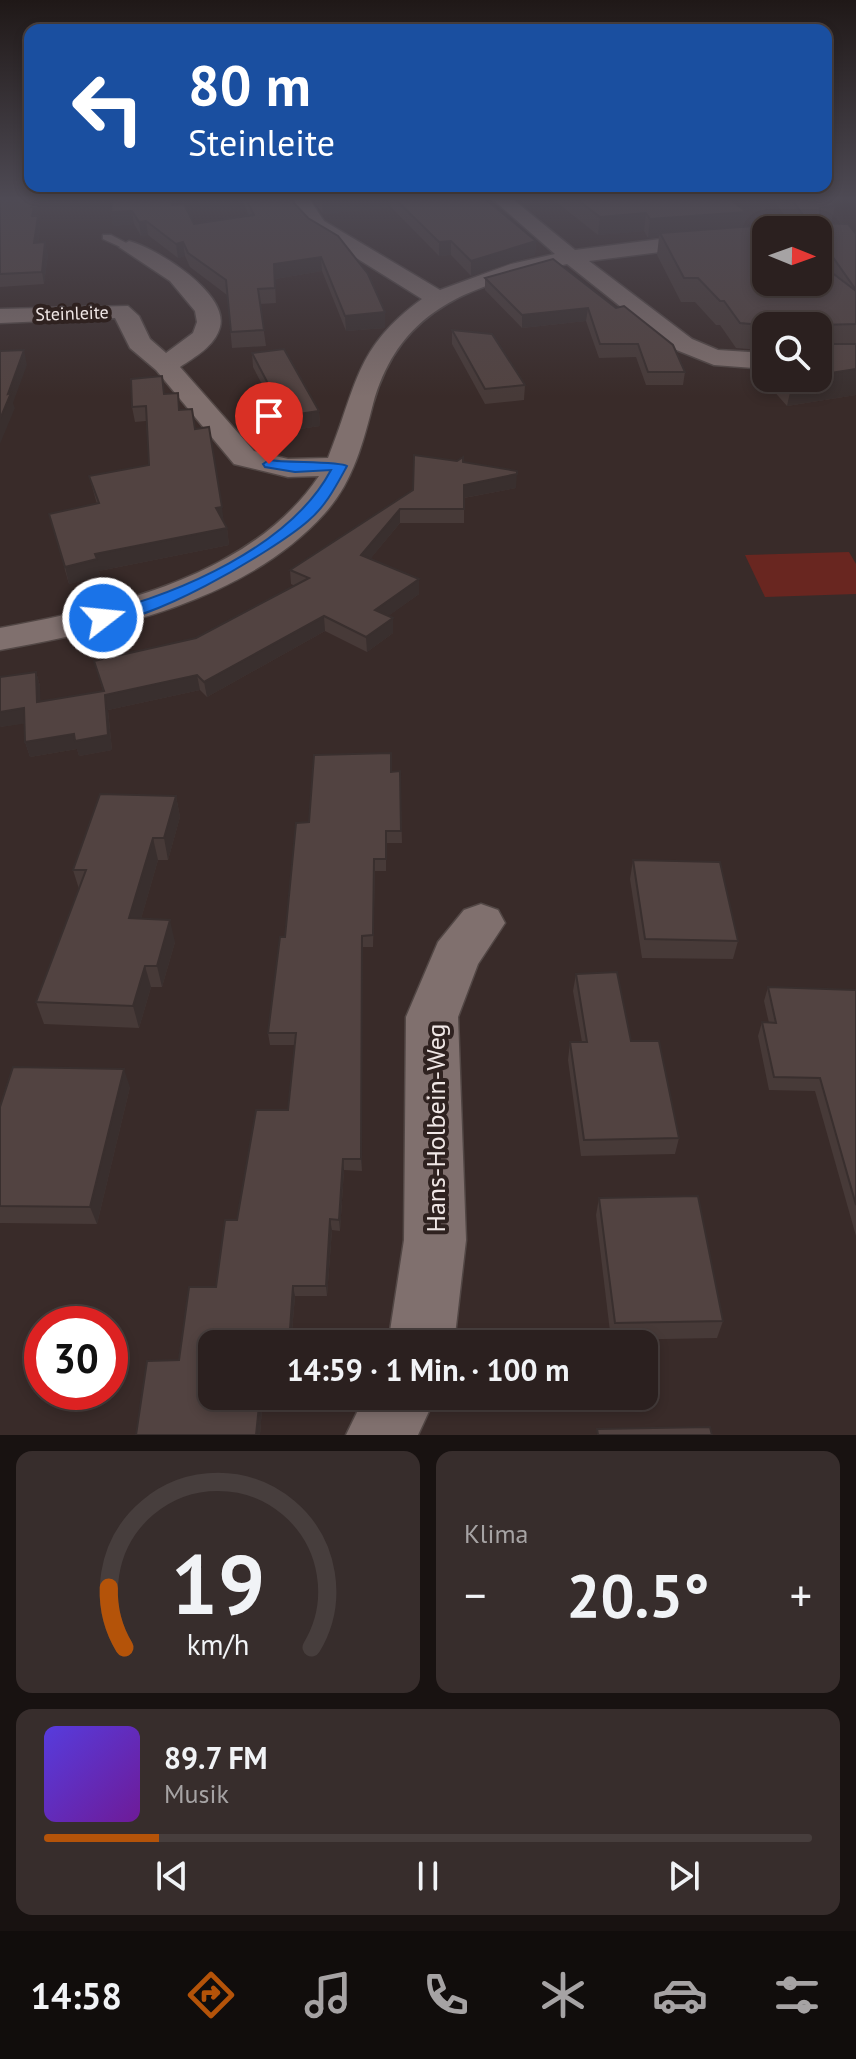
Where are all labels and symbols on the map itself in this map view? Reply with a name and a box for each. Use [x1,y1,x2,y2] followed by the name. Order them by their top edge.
[752,216,832,296] north arrow
[35,300,109,326] street label: Steinleite
[235,382,303,464] pin
[61,576,145,660] position arrow
[419,1023,452,1233] street label: Hans-Holbein-Weg
[24,1306,128,1410] speed limit sign: 30

